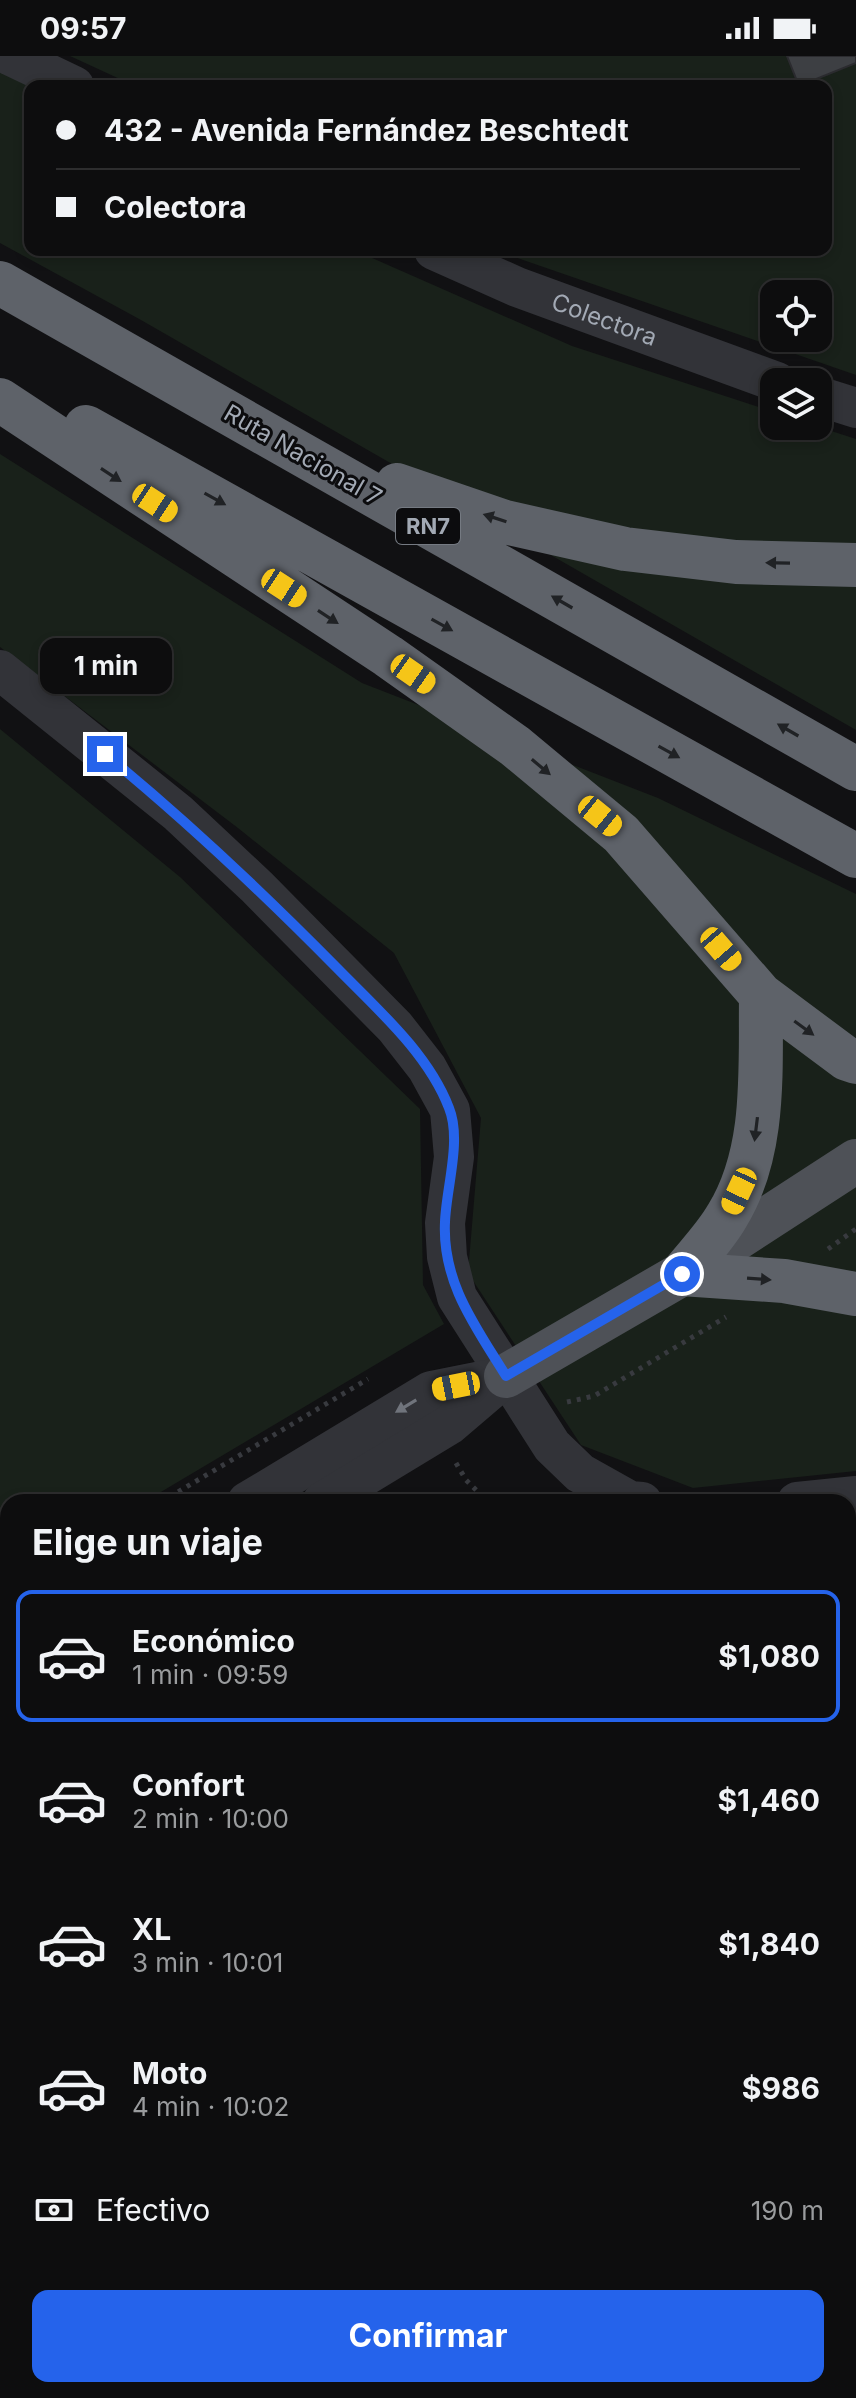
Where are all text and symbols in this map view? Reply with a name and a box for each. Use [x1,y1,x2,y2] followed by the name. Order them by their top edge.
[40,10,126,46] text: 09:57
[104,112,629,148] text: 432 - Avenida Fernández Beschtedt
[104,189,247,225] text: Colectora
[760,280,832,440] map controls
[760,280,832,352] button: locate
[548,286,661,351] street label: Colectora
[760,368,832,440] button: layers
[219,398,387,512] street label: Ruta Nacional 7
[100,467,122,481] one-way arrow
[128,480,182,526] car
[204,491,226,505] one-way arrow
[396,508,460,544] road number: RN7
[482,511,506,524] one-way arrow
[765,557,790,570] one-way arrow
[257,565,311,611] car
[551,595,573,609] one-way arrow
[318,610,339,625] one-way arrow
[431,618,453,632] one-way arrow
[39,638,171,694] callout: 1 min
[74,650,138,681] text: 1 min
[386,650,440,698] car
[777,723,799,737] one-way arrow
[87,736,123,772] route end
[658,745,680,759] one-way arrow
[531,758,551,775] one-way arrow
[574,792,626,840] car
[696,923,746,975] car
[794,1019,815,1035] one-way arrow
[749,1117,762,1142] one-way arrow
[718,1164,760,1218] car
[664,1256,700,1292] route start
[747,1273,772,1286] one-way arrow
[430,1370,482,1402] car
[395,1399,417,1413] one-way arrow
[32,1520,263,1564] text: Elige un viaje
[36,1620,108,1692] icon: car
[132,1623,295,1659] text: Económico
[718,1638,820,1674] text: $1,080
[132,1659,288,1690] text: 1 min · 09:59
[36,1764,108,1836] icon: car
[132,1767,245,1803] text: Confort
[717,1782,820,1818] text: $1,460
[132,1803,289,1834] text: 2 min · 10:00
[36,1908,108,1980] icon: car
[132,1911,171,1947] text: XL
[718,1926,820,1962] text: $1,840
[132,1947,283,1978] text: 3 min · 10:01
[36,2052,108,2124] icon: car
[132,2055,207,2091] text: Moto
[742,2070,820,2106] text: $986
[132,2091,289,2122] text: 4 min · 10:02
[32,2188,76,2232] icon: cash
[96,2192,210,2228] text: Efectivo
[751,2195,824,2226] text: 190 m
[32,2290,824,2382] button: Confirmar

